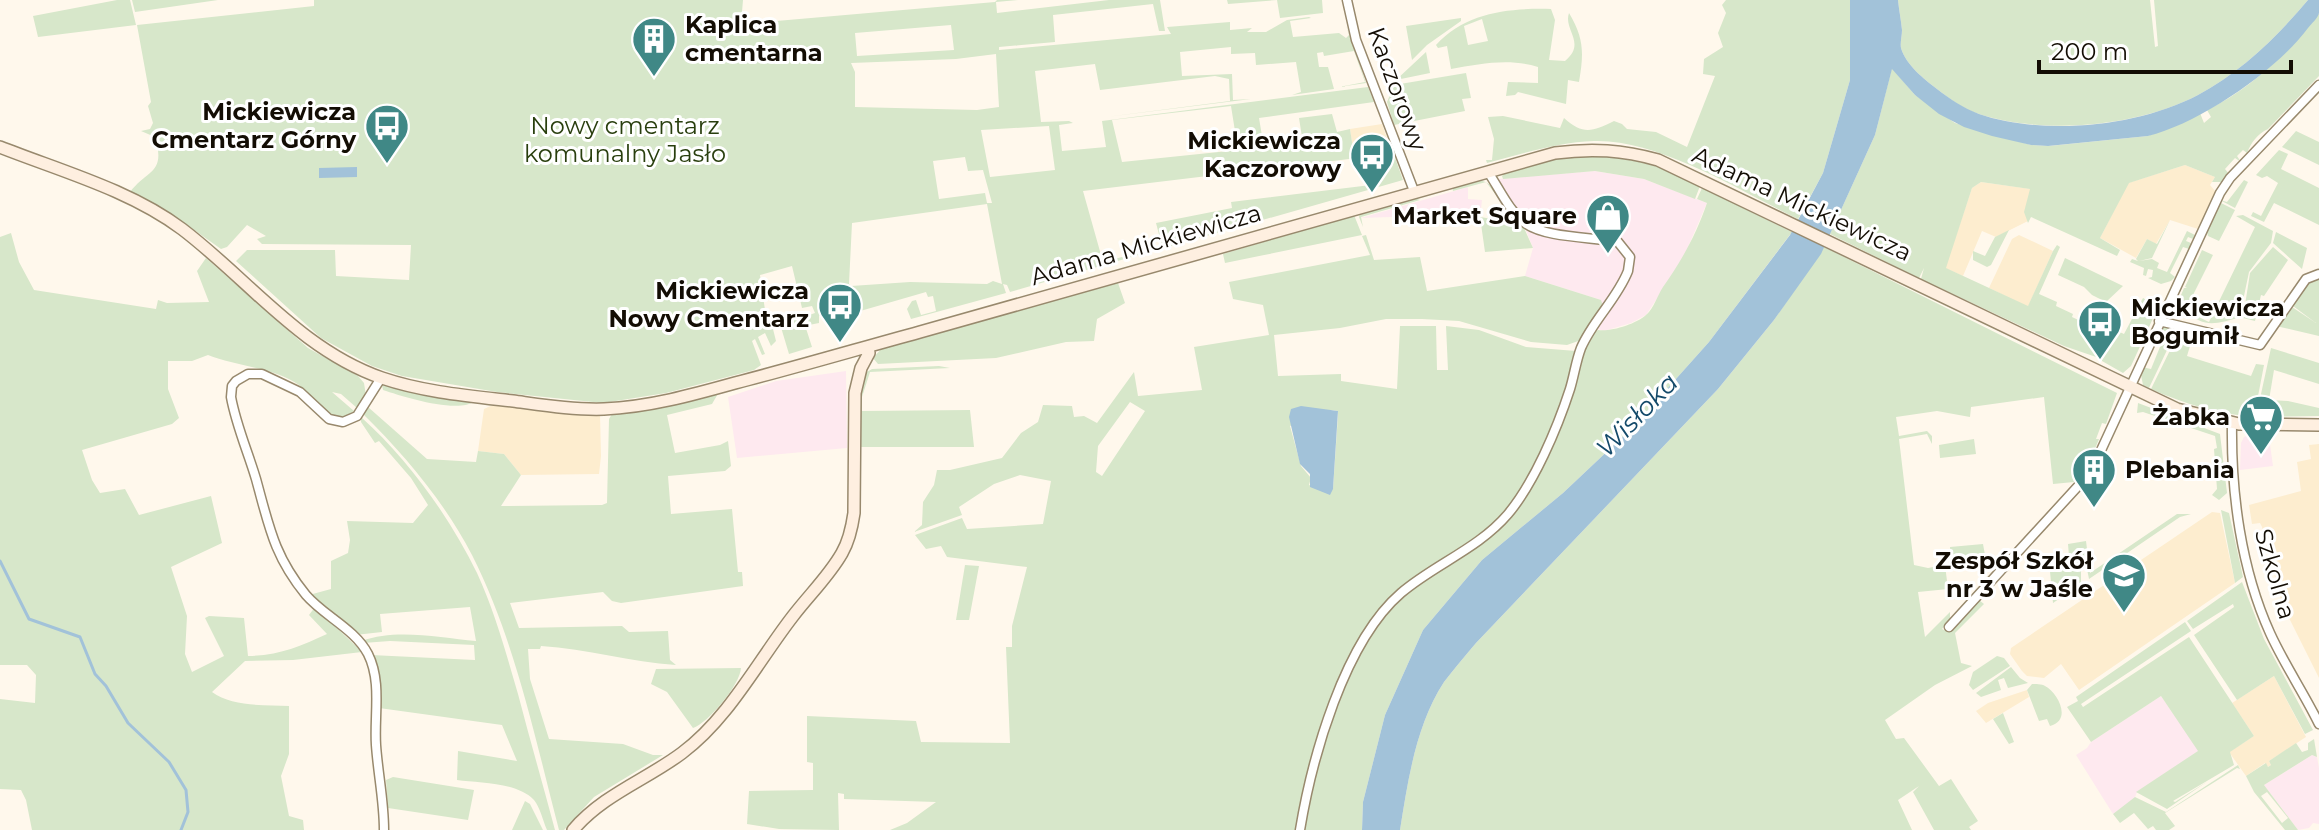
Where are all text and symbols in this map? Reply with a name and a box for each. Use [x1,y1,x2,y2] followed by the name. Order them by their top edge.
[685,10,823,67] place label: Kaplica cmentarna
[630,15,678,78] building icon: Kaplica cmentarna
[1362,23,1433,155] street label: Kaczorowy
[2039,24,2291,74] scale bar
[2051,37,2128,66] text: 200 m
[151,97,357,154] place label: Mickiewicza Cmentarz Górny
[363,102,411,165] bus stop icon: Mickiewicza Cmentarz Górny
[524,111,726,168] park label: Nowy cmentarz komunalny Jasło
[1187,126,1342,183] place label: Mickiewicza Kaczorowy
[1348,131,1396,194] bus stop icon: Mickiewicza Kaczorowy
[1688,140,1916,267] street label: Adama Mickiewicza
[1584,192,1632,255] shop icon: Market Square
[1027,198,1264,291] street label: Adama Mickiewicza
[1393,201,1577,230] place label: Market Square
[608,276,809,333] place label: Mickiewicza Nowy Cmentarz
[816,281,864,344] bus stop icon: Mickiewicza Nowy Cmentarz
[2131,293,2285,350] place label: Mickiewicza Bogumił
[2076,298,2124,361] bus stop icon: Mickiewicza Bogumił
[1589,366,1685,464] water label: Wisłoka
[2237,393,2285,456] supermarket icon: Żabka
[2152,402,2230,431] place label: Żabka
[2070,446,2118,509] building icon: Plebania
[2125,455,2235,484] place label: Plebania
[2249,525,2302,622] street label: Szkolna
[1935,546,2094,603] place label: Zespół Szkół nr 3 w Jaśle
[2100,551,2148,614] school or university icon: Zespół Szkół nr 3 w Jaśle

